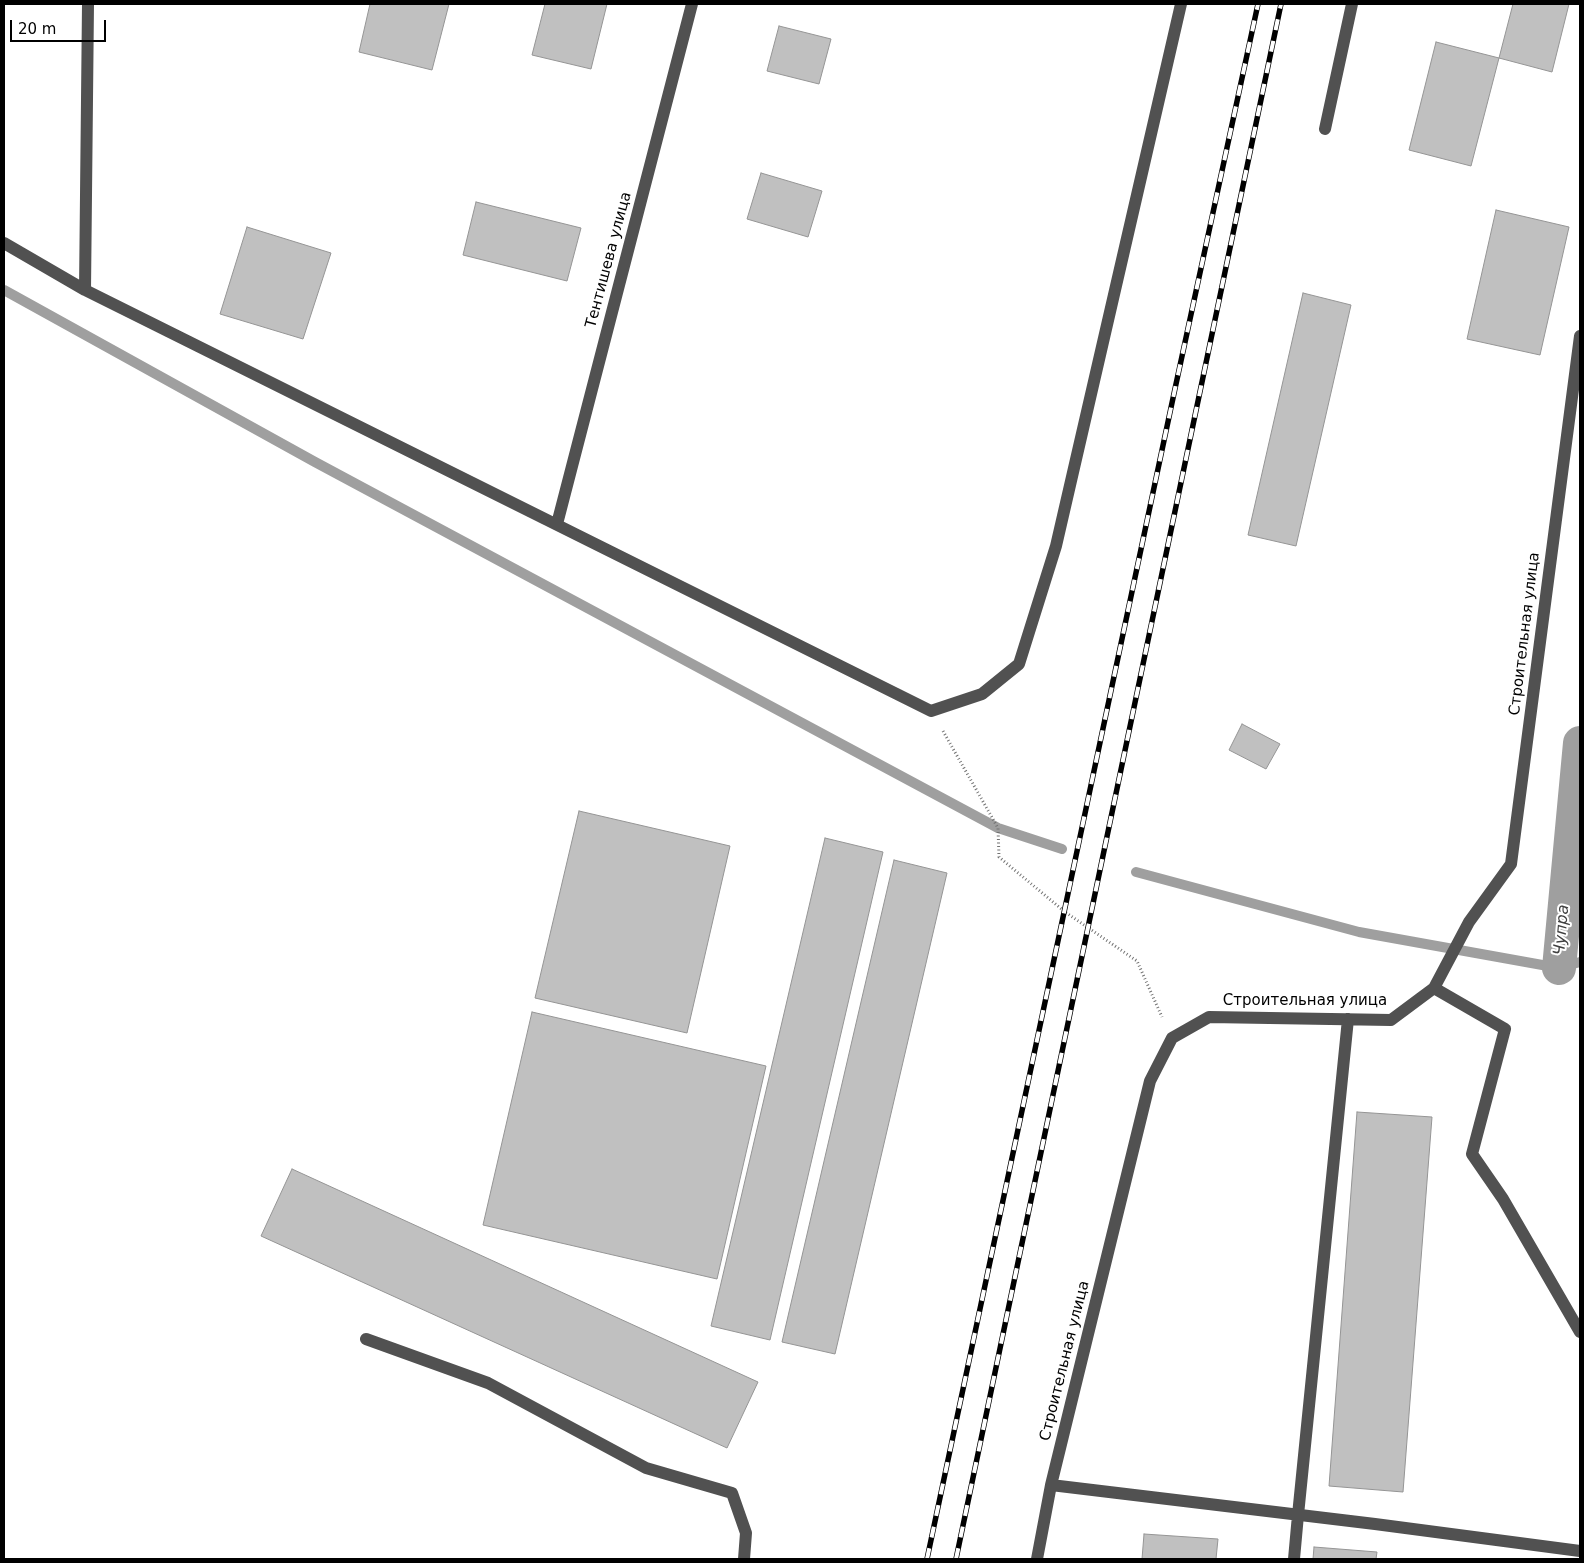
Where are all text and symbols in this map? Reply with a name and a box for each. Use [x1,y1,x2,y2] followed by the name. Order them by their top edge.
[12,10,109,42] scale bar
[18,20,56,38] text: 20 m
[582,190,636,330] street label: Тентишева улица
[1506,551,1544,717] street label: Строительная улица
[1550,904,1574,956] water label: Чупра
[1223,992,1387,1010] street label: Строительная улица
[1036,1279,1094,1443] street label: Строительная улица

